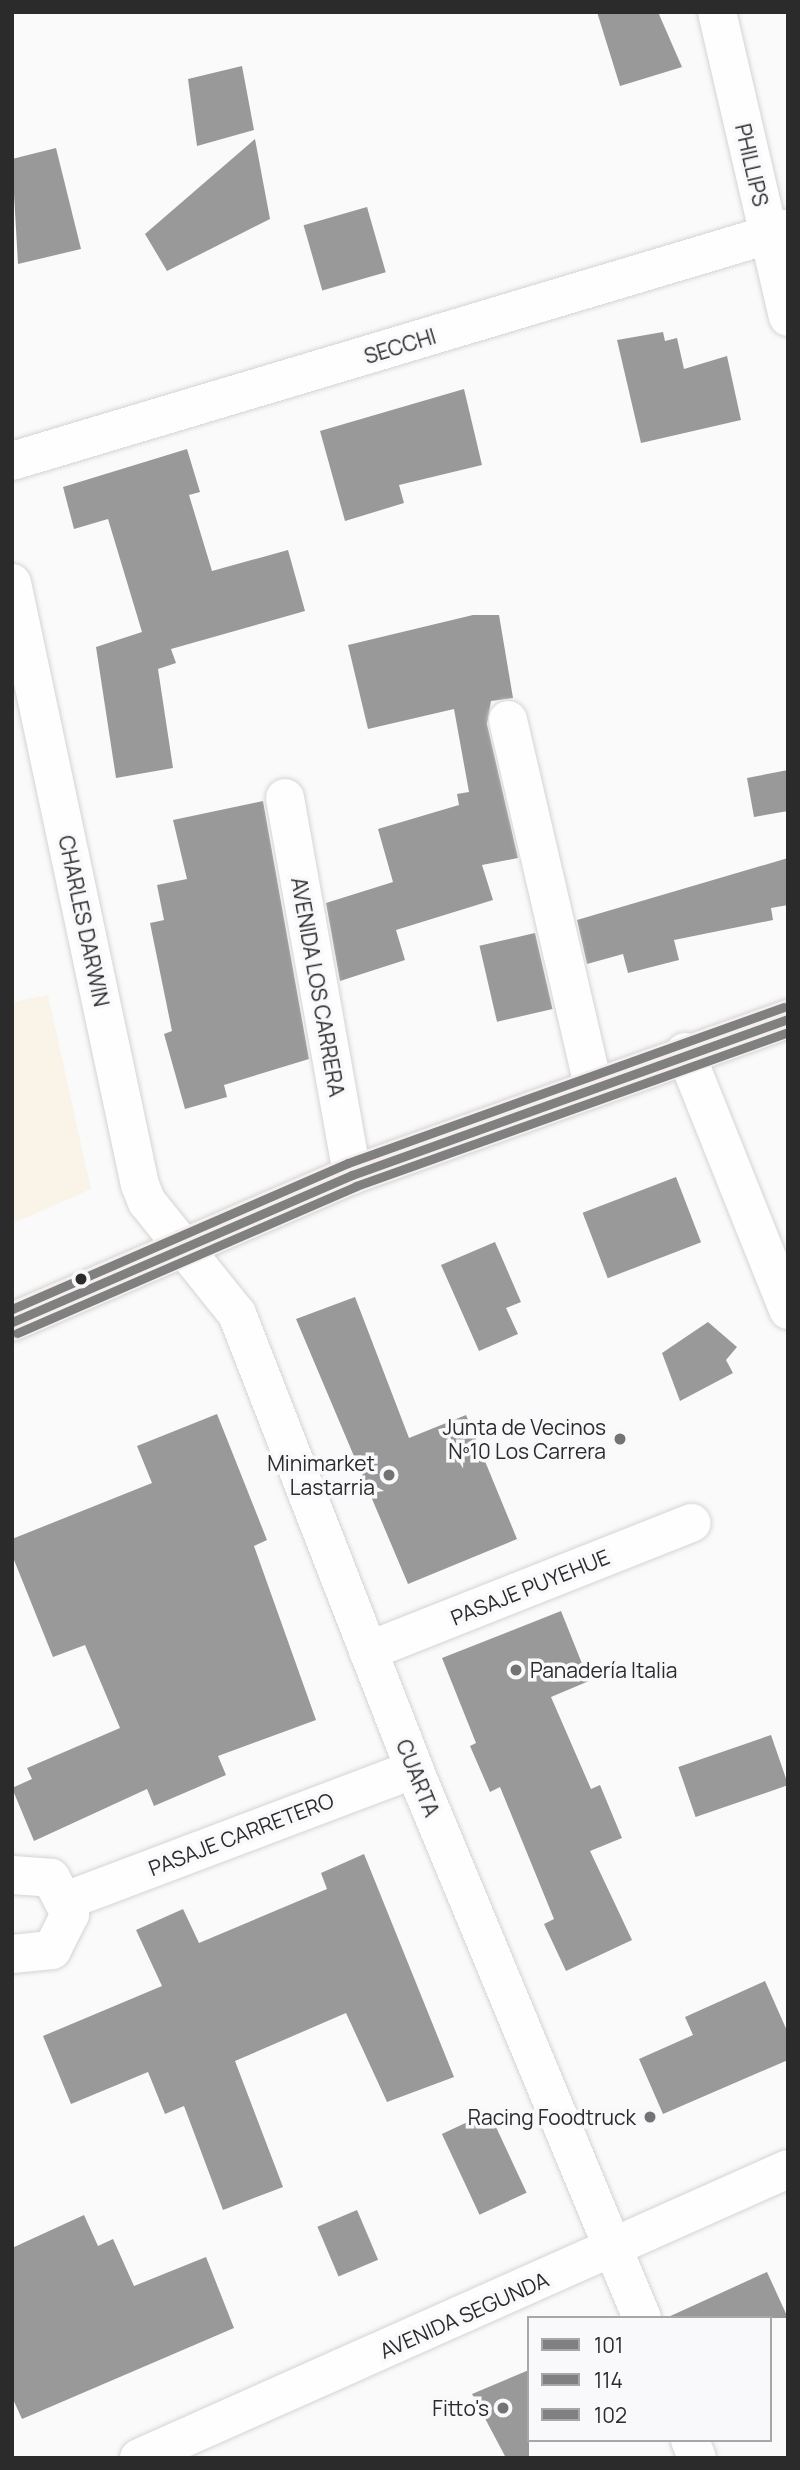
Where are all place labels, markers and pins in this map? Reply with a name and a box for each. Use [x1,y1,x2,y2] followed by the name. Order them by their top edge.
[74,1272,88,1286] unlabelled marker
[442,1414,606,1464] place label: Junta de Vecinos Nº10 Los Carrera
[612,1431,628,1447] marker: Junta de Vecinos Nº10 Los Carrera
[267,1450,375,1500] place label: Minimarket Lastarria
[381,1467,397,1483] marker: Minimarket Lastarria
[530,1657,678,1683] place label: Panadería Italia
[508,1662,524,1678] marker: Panadería Italia
[468,2104,636,2130] place label: Racing Foodtruck
[642,2109,658,2125] marker: Racing Foodtruck
[432,2395,489,2421] place label: Fitto's
[495,2400,511,2416] marker: Fitto's

